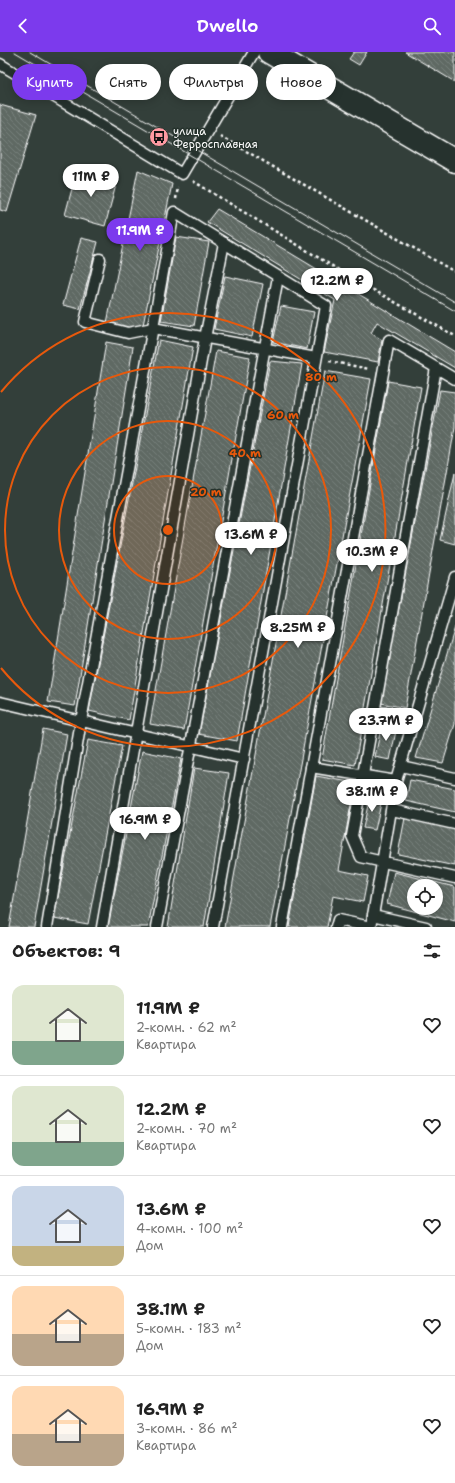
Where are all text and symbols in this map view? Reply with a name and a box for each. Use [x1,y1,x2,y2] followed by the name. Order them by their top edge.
[197,14,259,38] text: Dwello
[12,15,34,37] icon: back
[421,15,443,37] icon: search
[12,64,87,100] chip: Купить
[95,64,161,100] chip: Снять
[169,64,258,100] chip: Фильтры
[266,64,336,100] chip: Новое
[173,124,258,152] place label: улица Ферросплавная
[148,126,170,148] bus stop icon: улица Ферросплавная
[63,164,119,198] pin: 11M ₽
[72,168,110,185] text: 11M ₽
[103,218,177,252] pin: 11.9M ₽
[115,222,165,239] text: 11.9M ₽
[300,268,374,302] pin: 12.2M ₽
[310,272,364,289] text: 12.2M ₽
[305,369,337,385] text: 80 m
[267,407,299,423] text: 60 m
[229,445,261,461] text: 40 m
[190,484,222,500] text: 20 m
[214,522,288,556] pin: 13.6M ₽
[161,523,175,537] centre of rings
[224,526,278,543] text: 13.6M ₽
[335,539,409,573] pin: 10.3M ₽
[345,543,399,560] text: 10.3M ₽
[261,615,335,649] pin: 8.25M ₽
[270,619,326,636] text: 8.25M ₽
[349,708,423,742] pin: 23.7M ₽
[358,712,414,729] text: 23.7M ₽
[335,779,409,813] pin: 38.1M ₽
[345,783,399,800] text: 38.1M ₽
[108,807,182,841] pin: 16.9M ₽
[119,811,171,828] text: 16.9M ₽
[407,879,443,915] map controls
[407,879,443,915] button: locate
[12,940,121,962] text: Объектов: 9
[421,940,443,962] icon: filters
[136,997,200,1019] text: 11.9M ₽
[44,1001,92,1049] icon: home
[421,1014,443,1036] icon: heart
[136,1019,236,1036] text: 2-комн. · 62 m²
[136,1036,196,1053] text: Квартира
[136,1098,207,1120] text: 12.2M ₽
[44,1102,92,1150] icon: home
[421,1115,443,1137] icon: heart
[136,1120,237,1137] text: 2-комн. · 70 m²
[136,1137,196,1154] text: Квартира
[136,1198,206,1220] text: 13.6M ₽
[44,1202,92,1250] icon: home
[421,1215,443,1237] icon: heart
[136,1220,243,1237] text: 4-комн. · 100 m²
[136,1237,164,1254] text: Дом
[136,1298,205,1320] text: 38.1M ₽
[44,1302,92,1350] icon: home
[421,1315,443,1337] icon: heart
[136,1320,242,1337] text: 5-комн. · 183 m²
[136,1337,164,1354] text: Дом
[136,1398,205,1420] text: 16.9M ₽
[44,1402,92,1450] icon: home
[421,1415,443,1437] icon: heart
[136,1420,238,1437] text: 3-комн. · 86 m²
[136,1437,196,1454] text: Квартира

